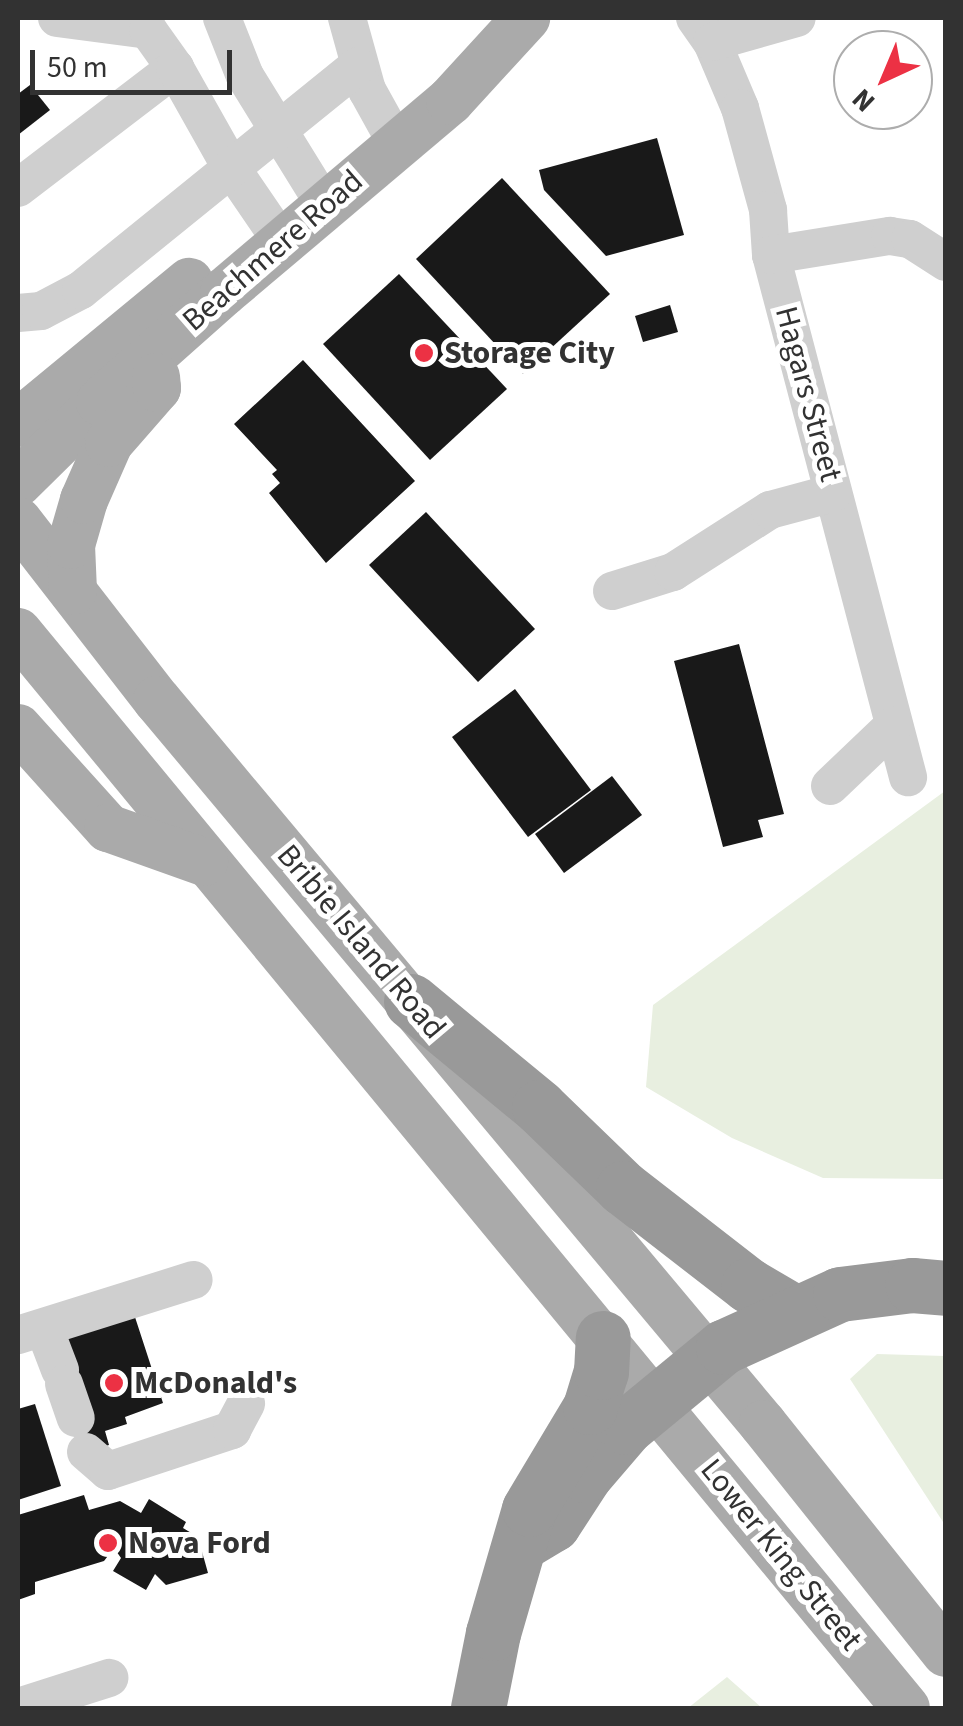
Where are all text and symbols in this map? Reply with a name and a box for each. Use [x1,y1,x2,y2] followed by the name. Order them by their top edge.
[35,30,238,92] scale bar
[833,30,933,130] north arrow
[47,46,108,89] text: 50 m
[843,79,884,121] text: N
[175,162,371,340] street label: Beachmere Road
[766,302,850,486] street label: Hagars Street
[444,334,615,372] place label: Storage City
[413,342,435,364] marker: Storage City
[268,837,454,1047] street label: Bribie Island Road
[134,1364,297,1402] place label: McDonald's
[103,1372,125,1394] marker: McDonald's
[692,1451,870,1659] street label: Lower King Street
[128,1524,271,1562] place label: Nova Ford
[97,1532,119,1554] marker: Nova Ford

